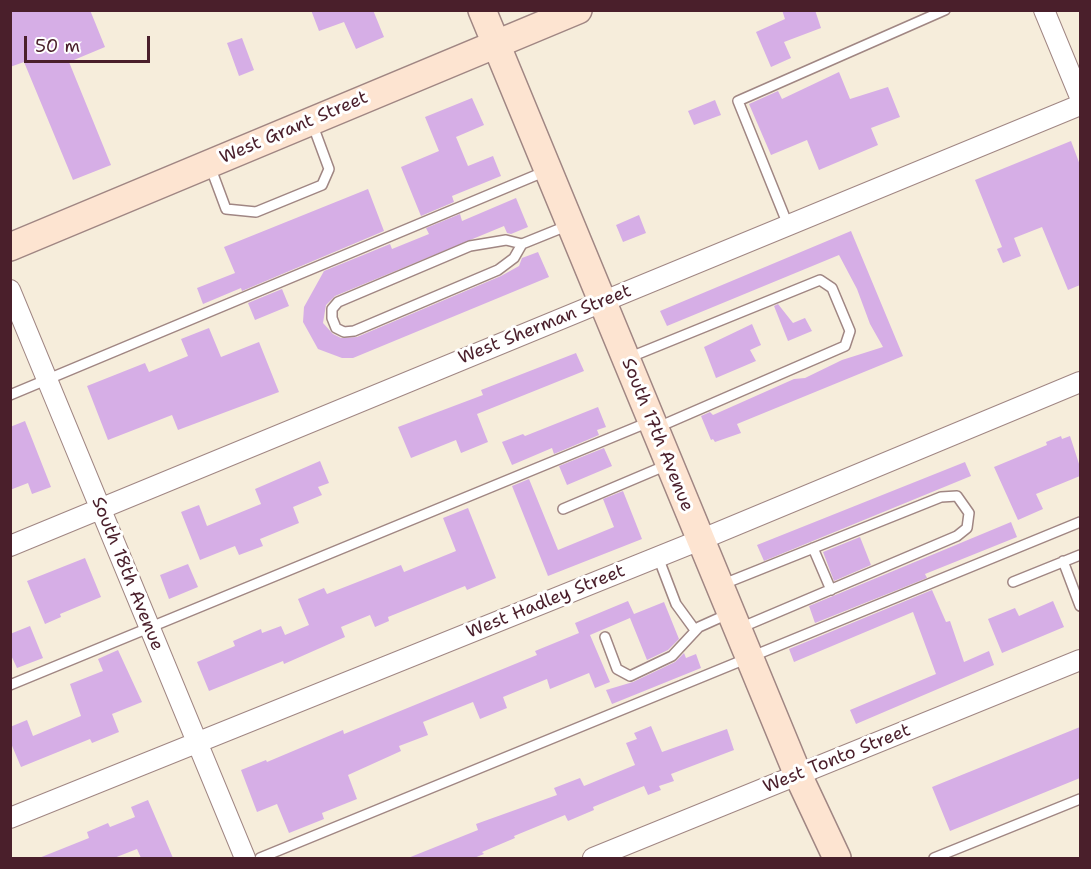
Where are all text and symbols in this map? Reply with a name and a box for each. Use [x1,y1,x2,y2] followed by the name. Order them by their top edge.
[27,24,153,62] scale bar
[35,34,80,58] text: 50 m
[217,87,371,169] street label: West Grant Street
[455,280,635,370] street label: West Sherman Street
[616,355,698,515] street label: South 17th Avenue
[86,494,168,654] street label: South 18th Avenue
[464,560,628,644] street label: West Hadley Street
[760,720,914,798] street label: West Tonto Street

